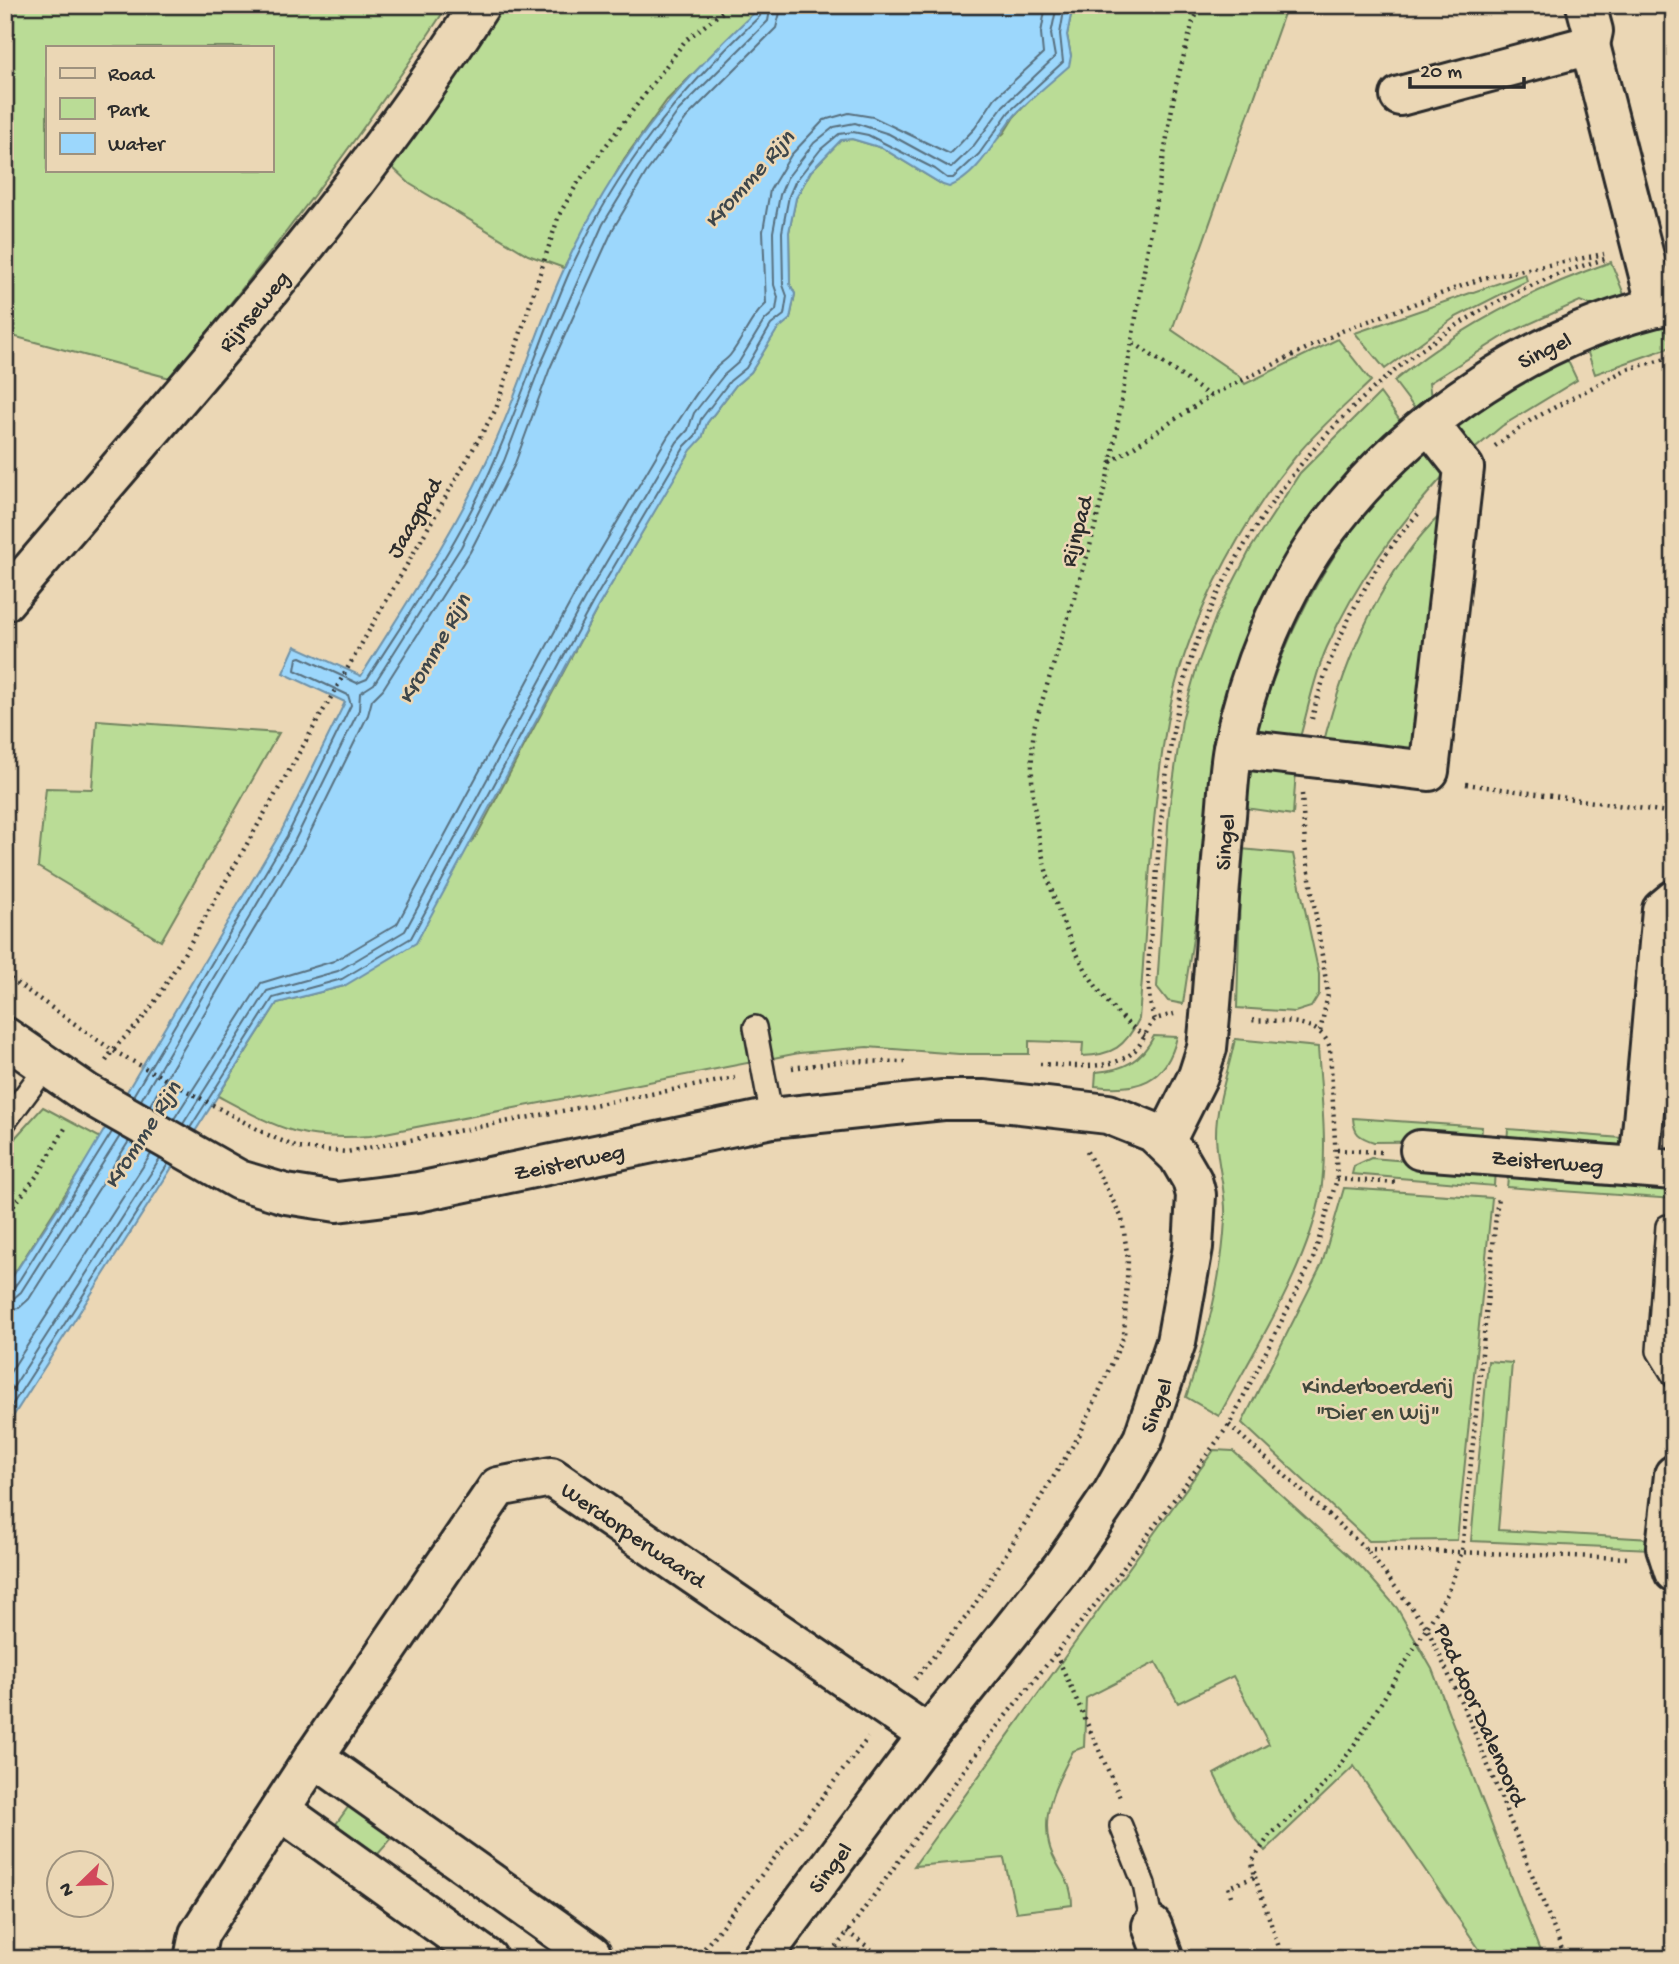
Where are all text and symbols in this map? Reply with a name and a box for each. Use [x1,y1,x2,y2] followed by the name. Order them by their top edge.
[46,46,273,172] legend
[1410,46,1523,90] scale bar
[1420,61,1462,86] text: 20 m
[108,64,156,89] text: Road
[107,100,151,125] text: Park
[699,125,803,236] water label: Kromme Rijn
[108,134,166,159] text: Water
[214,266,297,359] street label: Rijnseweg
[1514,328,1576,377] street label: Singel
[382,472,451,564] street label: Jaagpad
[1056,492,1101,570] street label: Rijnpad
[393,589,480,710] water label: Kromme Rijn
[1211,813,1243,871] street label: Singel
[98,1076,190,1195] water label: Kromme Rijn
[512,1139,627,1189] street label: Zeisterweg
[1490,1146,1604,1181] street label: Zeisterweg
[1136,1375,1181,1437] street label: Singel
[1302,1375,1454,1428] park label: Kinderboerderij "Dier en Wij"
[555,1478,711,1597] street label: Werdorperwaard
[1426,1619,1532,1812] street label: Pad door Dalenoord
[804,1838,860,1900] street label: Singel
[46,1848,116,1918] north arrow
[55,1879,81,1899] text: N

